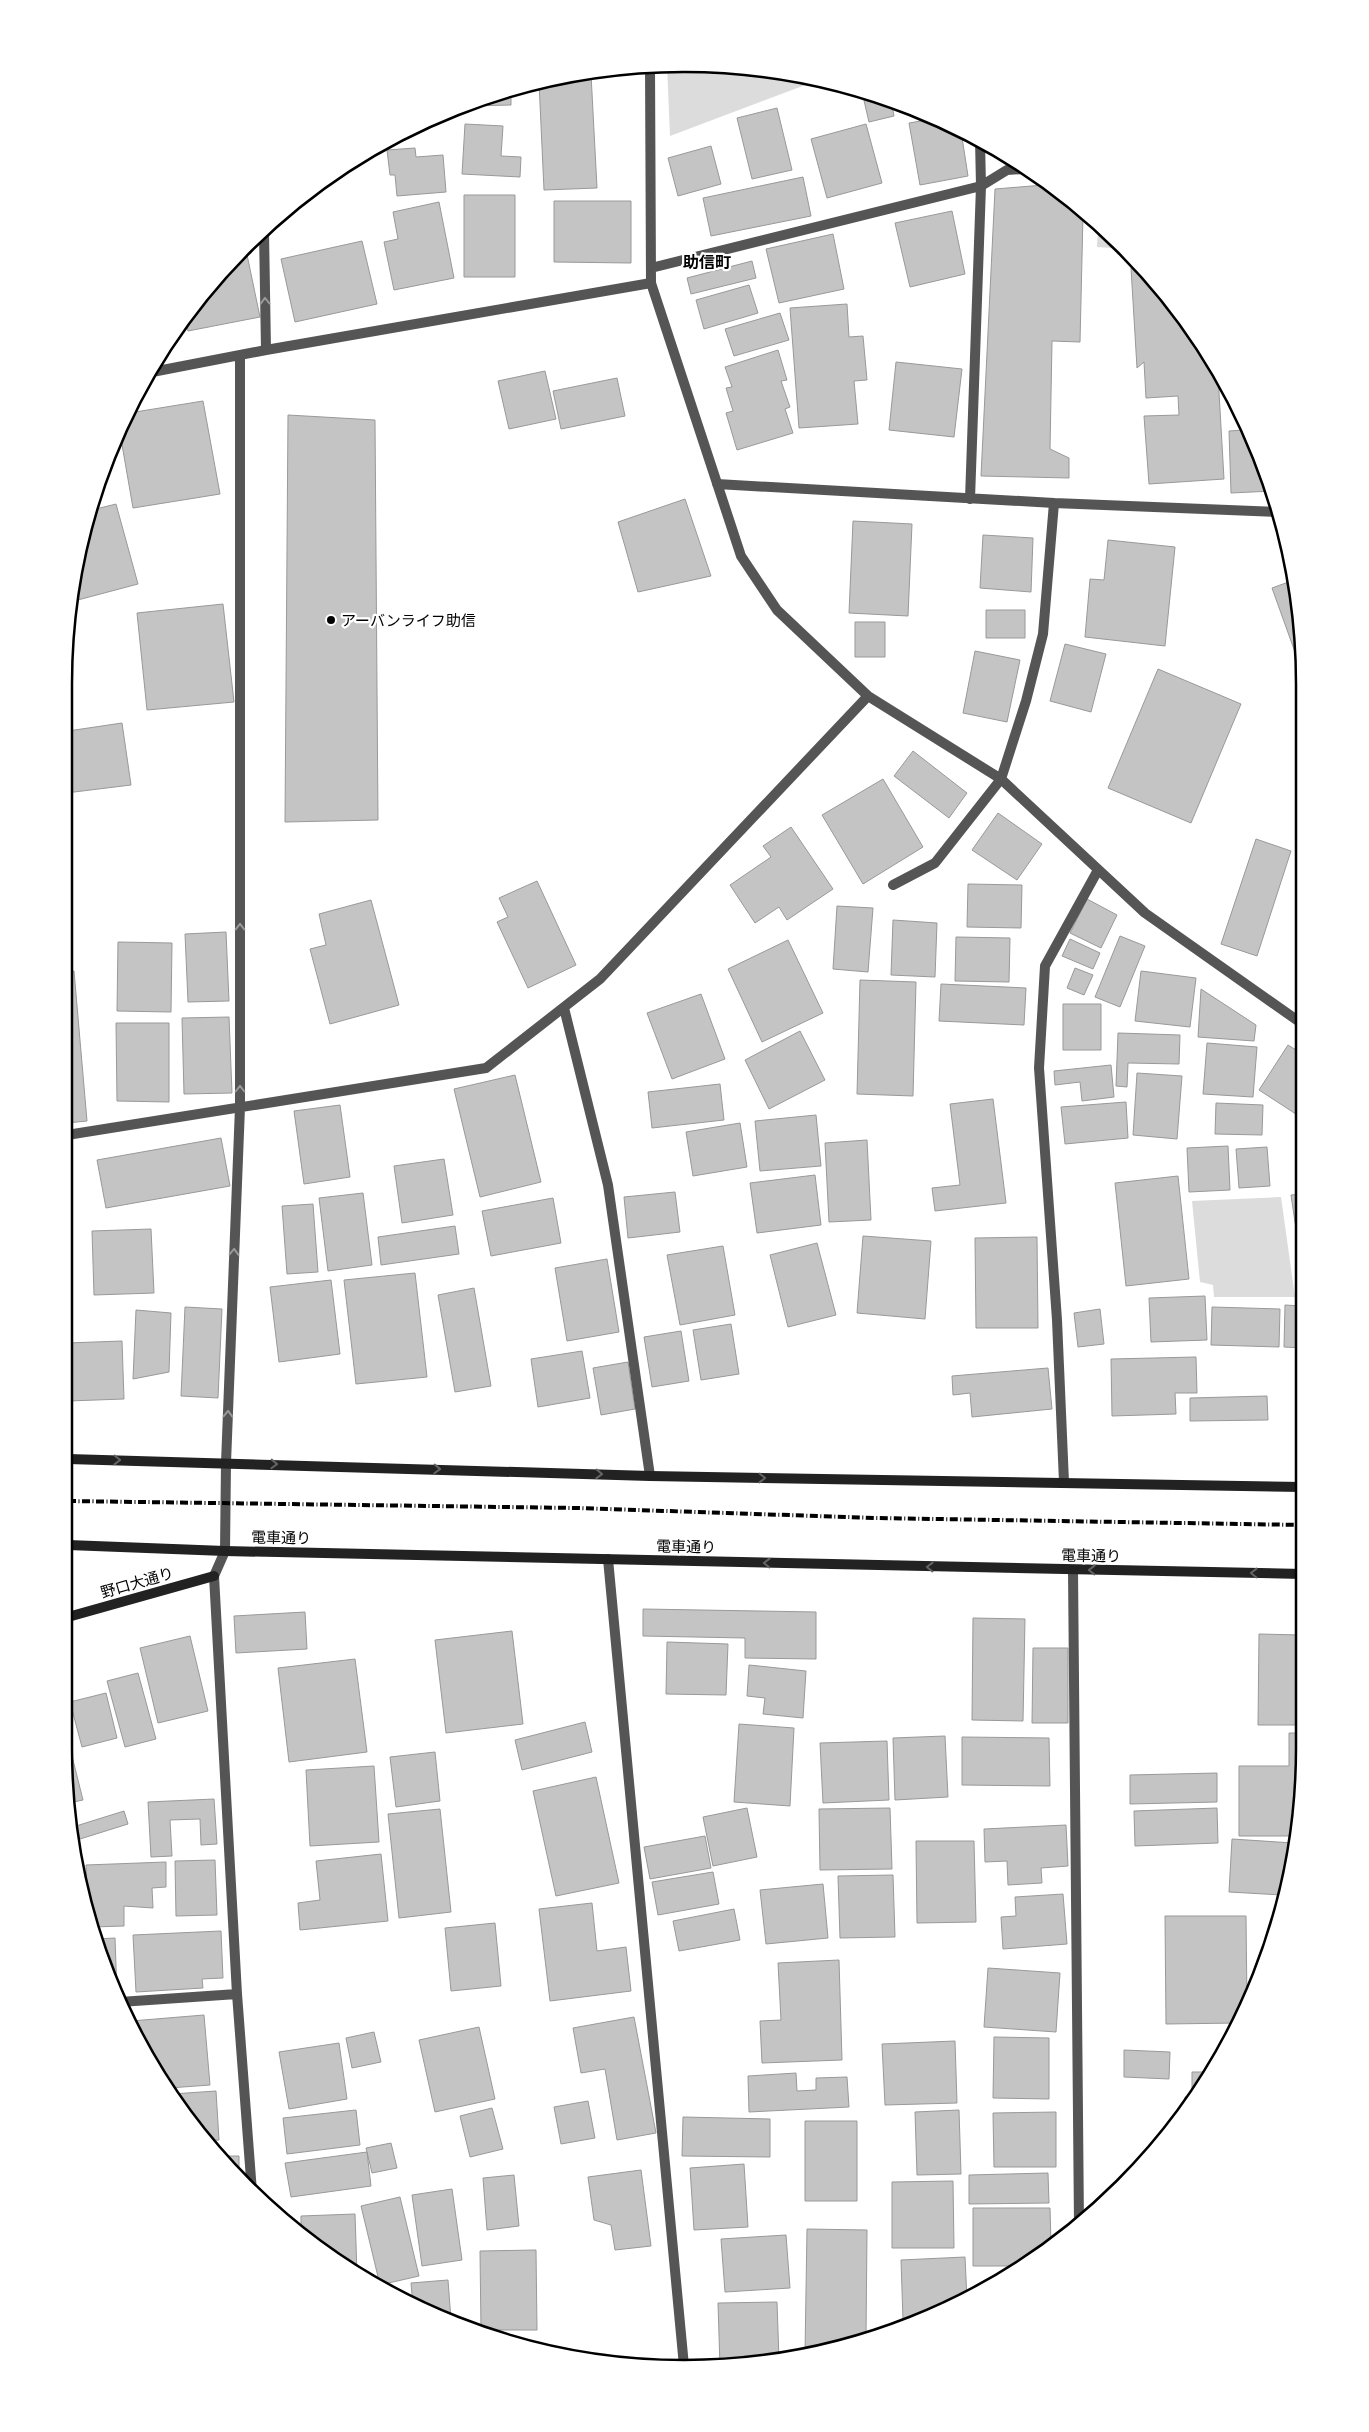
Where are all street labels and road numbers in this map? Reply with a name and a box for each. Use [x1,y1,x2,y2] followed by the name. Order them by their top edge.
[251,1527,311,1547] street label: 電車通り
[656,1536,716,1556] street label: 電車通り
[1061,1545,1121,1565] street label: 電車通り
[98,1563,176,1601] street label: 野口大通り

